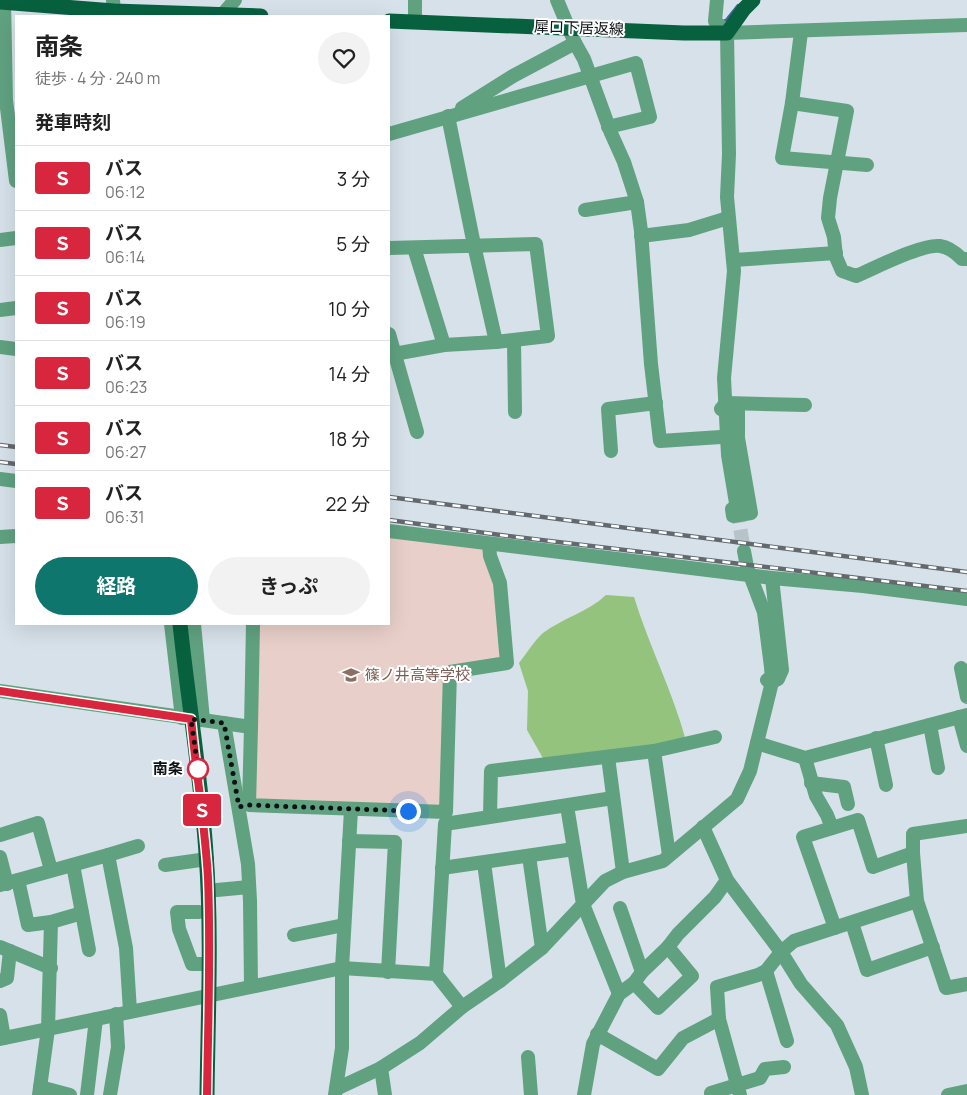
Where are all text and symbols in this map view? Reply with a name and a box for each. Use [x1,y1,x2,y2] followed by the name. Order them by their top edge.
[534,15,624,40] street label: 犀口下居返線
[35,29,83,62] text: 南条
[318,32,370,84] button: heart
[35,67,160,89] text: 徒歩 · 4 分 · 240 m
[35,109,111,135] text: 発車時刻
[105,155,143,181] text: バス
[54,166,72,190] text: Ｓ
[337,166,370,192] text: 3 分
[105,181,145,203] text: 06:12
[105,220,143,246] text: バス
[54,231,72,255] text: Ｓ
[336,231,370,257] text: 5 分
[105,246,145,268] text: 06:14
[105,285,143,311] text: バス
[54,296,72,320] text: Ｓ
[328,296,370,322] text: 10 分
[105,311,146,333] text: 06:19
[105,350,143,376] text: バス
[54,361,72,385] text: Ｓ
[329,361,370,387] text: 14 分
[105,376,147,398] text: 06:23
[105,415,143,441] text: バス
[54,426,72,450] text: Ｓ
[329,426,370,452] text: 18 分
[105,441,147,463] text: 06:27
[105,480,143,506] text: バス
[54,491,72,515] text: Ｓ
[326,491,370,517] text: 22 分
[105,506,145,528] text: 06:31
[35,557,198,615] button: 経路
[208,557,370,615] button: きっぷ
[365,664,470,685] place label: 篠ノ井高等学校
[341,665,361,685] school or university icon: 篠ノ井高等学校
[153,758,183,779] place label: 南条
[187,758,209,780] marker: 南条
[186,794,218,826] line badge: Ｓ
[193,798,211,822] text: Ｓ
[396,799,421,824] your location

